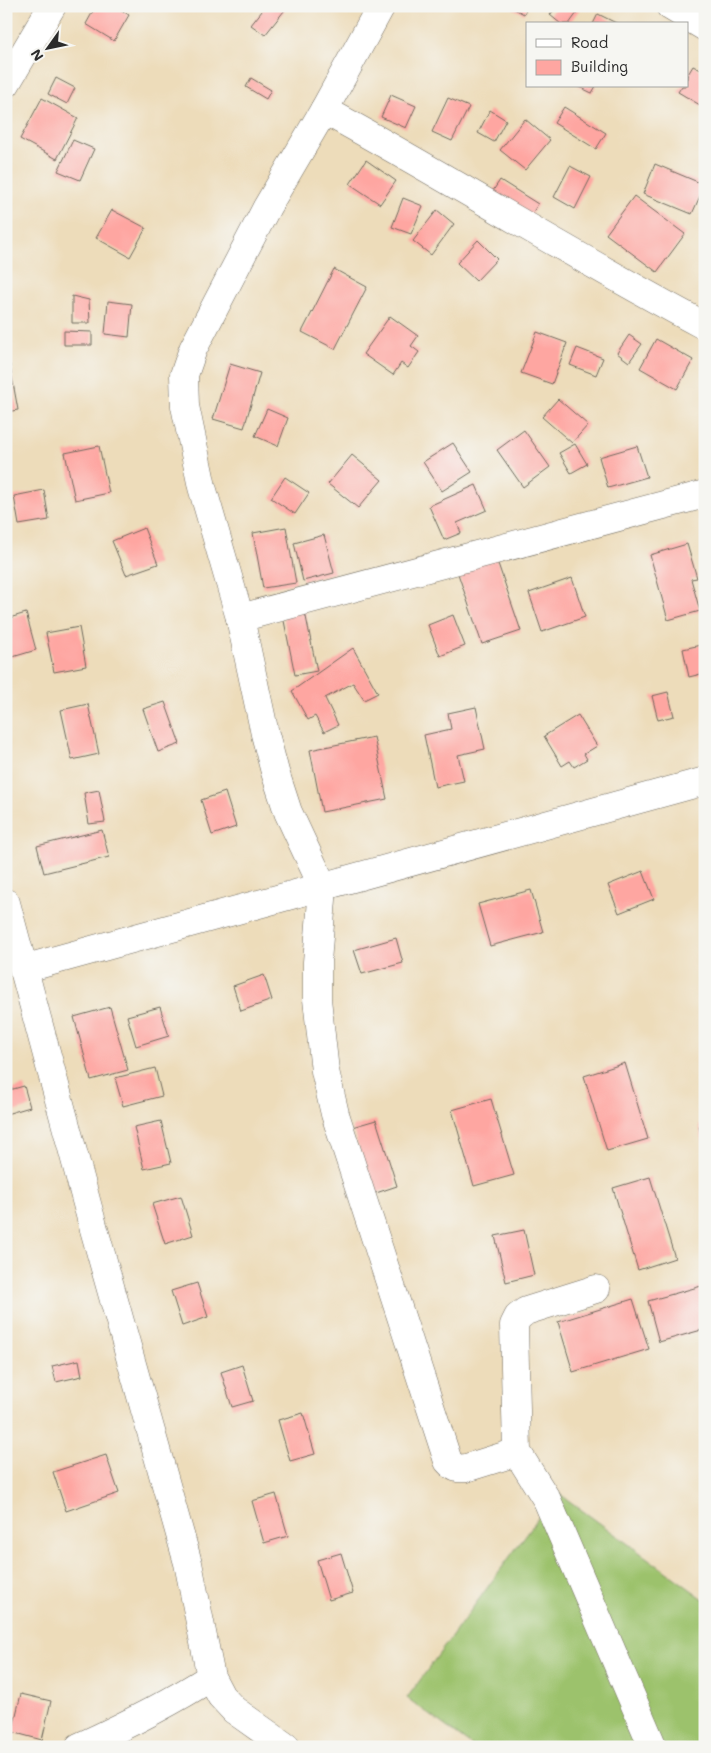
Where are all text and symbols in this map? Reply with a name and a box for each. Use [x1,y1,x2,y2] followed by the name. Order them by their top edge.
[22,22,72,72] north arrow
[526,22,688,88] legend
[571,32,608,52] text: Road
[26,46,48,65] text: N
[571,56,628,76] text: Building

